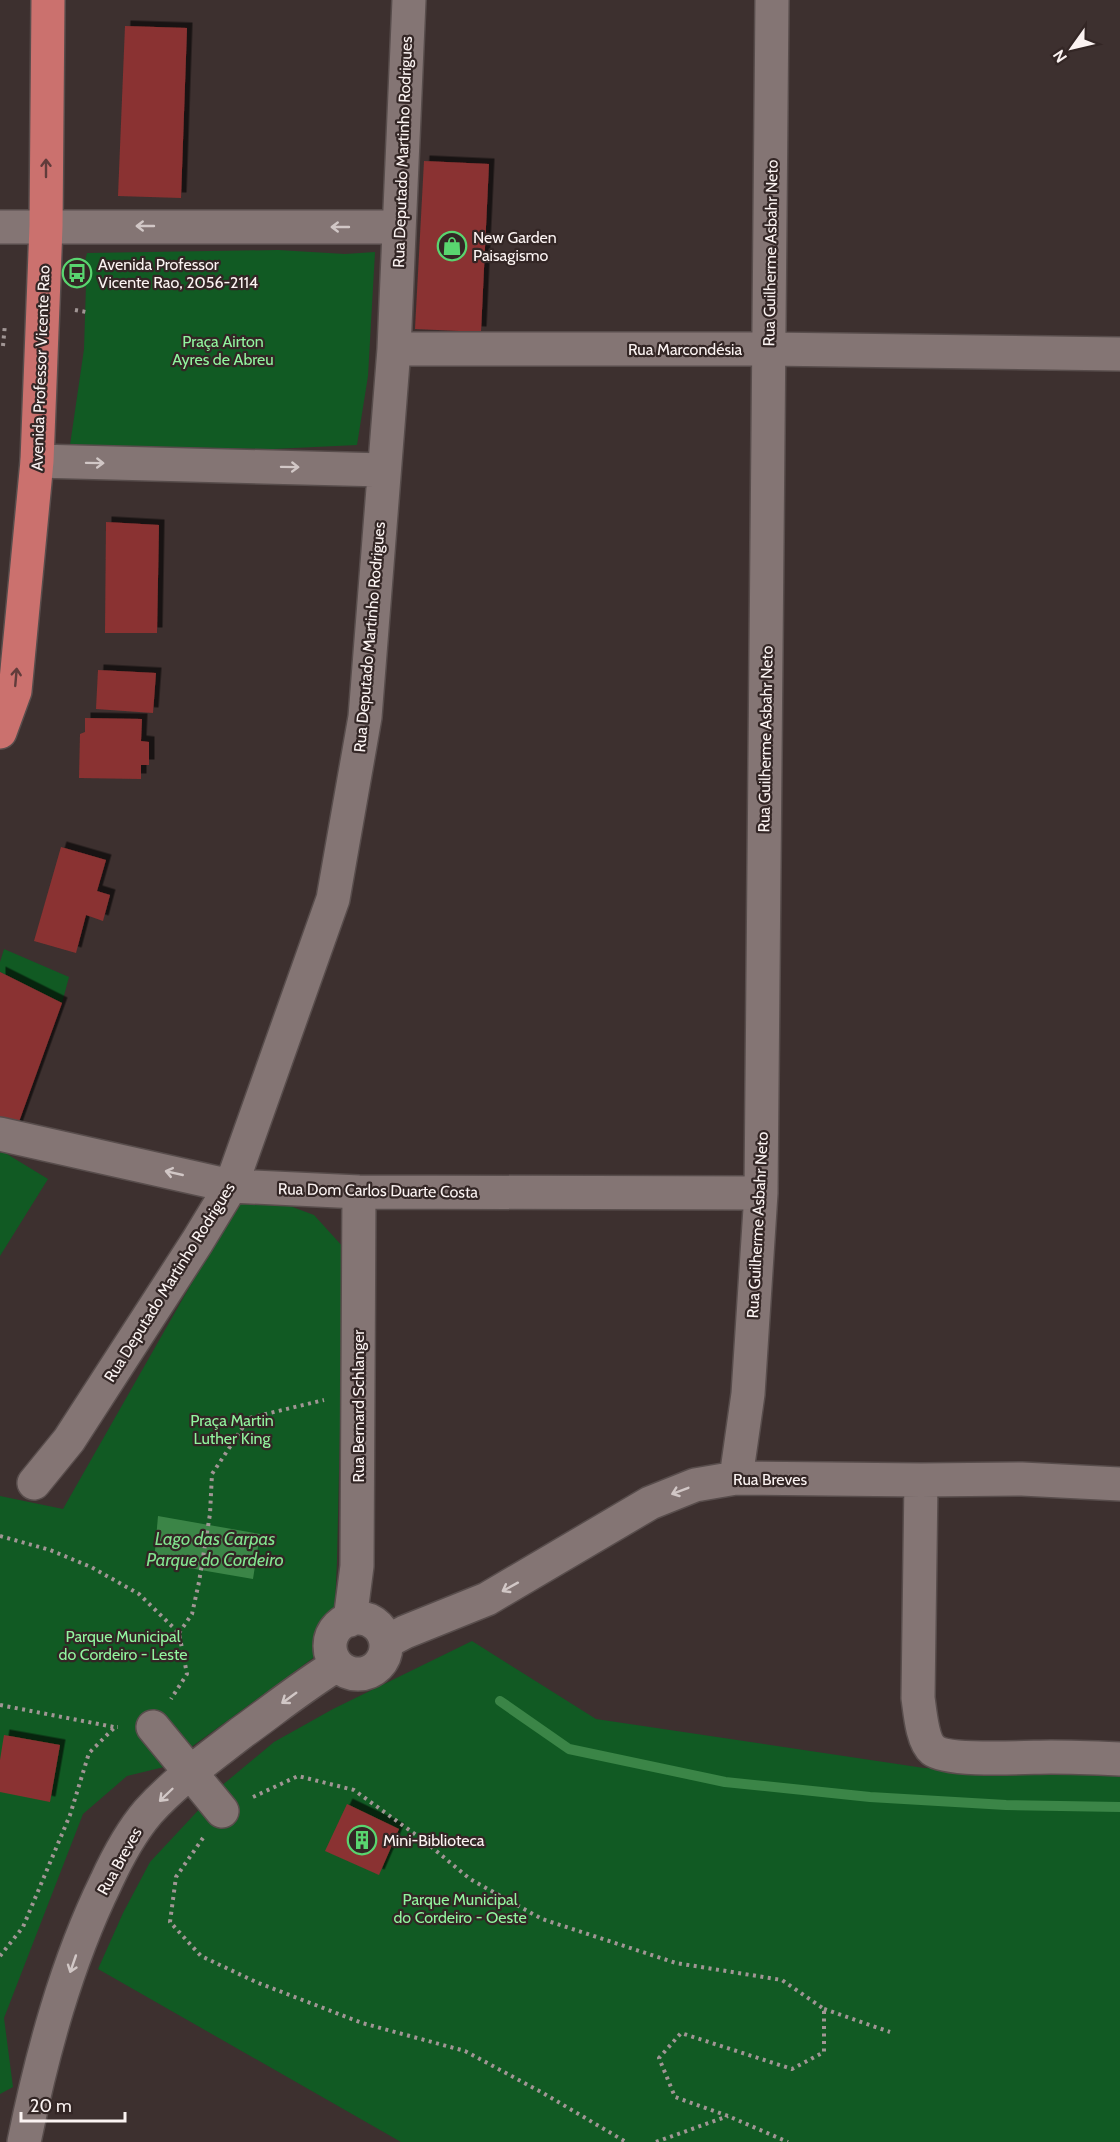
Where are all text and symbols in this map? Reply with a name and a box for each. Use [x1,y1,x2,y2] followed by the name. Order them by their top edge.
[1042,18,1102,78] north arrow
[389,36,416,268] street label: Rua Deputado Martinho Rodrigues
[1049,46,1071,66] text: N
[40,158,52,178] one-way arrow
[759,159,782,347] street label: Rua Guilherme Asbahr Neto
[136,220,156,232] one-way arrow
[331,221,351,233] one-way arrow
[473,228,557,265] place label: New Garden Paisagismo
[436,230,468,262] shop icon: New Garden Paisagismo
[98,255,258,292] place label: Avenida Professor Vicente Rao, 2056-2114
[61,257,93,289] bus stop icon: Avenida Professor Vicente Rao, 2056-2114
[27,265,54,471] street label: Avenida Professor Vicente Rao
[172,332,274,369] park label: Praça Airton Ayres de Abreu
[628,340,742,359] street label: Rua Marcondésia
[85,457,105,468] one-way arrow
[280,462,300,473] one-way arrow
[350,521,389,753] street label: Rua Deputado Martinho Rodrigues
[754,645,777,833] street label: Rua Guilherme Asbahr Neto
[11,667,22,687] one-way arrow
[743,1131,772,1319] street label: Rua Guilherme Asbahr Neto
[165,1167,184,1179] one-way arrow
[100,1179,239,1385] street label: Rua Deputado Martinho Rodrigues
[278,1179,479,1202] street label: Rua Dom Carlos Duarte Costa
[349,1329,368,1482] street label: Rua Bernard Schlanger
[190,1411,274,1448] park label: Praça Martin Luther King
[733,1470,807,1489] street label: Rua Breves
[671,1487,689,1498] one-way arrow
[146,1528,284,1571] water label: Lago das Carpas Parque do Cordeiro
[502,1581,519,1593] one-way arrow
[59,1627,187,1664] park label: Parque Municipal do Cordeiro - Leste
[282,1691,298,1704] one-way arrow
[158,1788,173,1802] one-way arrow
[93,1824,146,1898] street label: Rua Breves
[346,1824,378,1856] building icon: Mini-Biblioteca
[383,1831,485,1850] place label: Mini-Biblioteca
[393,1890,527,1927] park label: Parque Municipal do Cordeiro - Oeste
[66,1954,77,1973] one-way arrow
[21,2085,124,2123] scale bar
[30,2095,72,2117] text: 20 m

